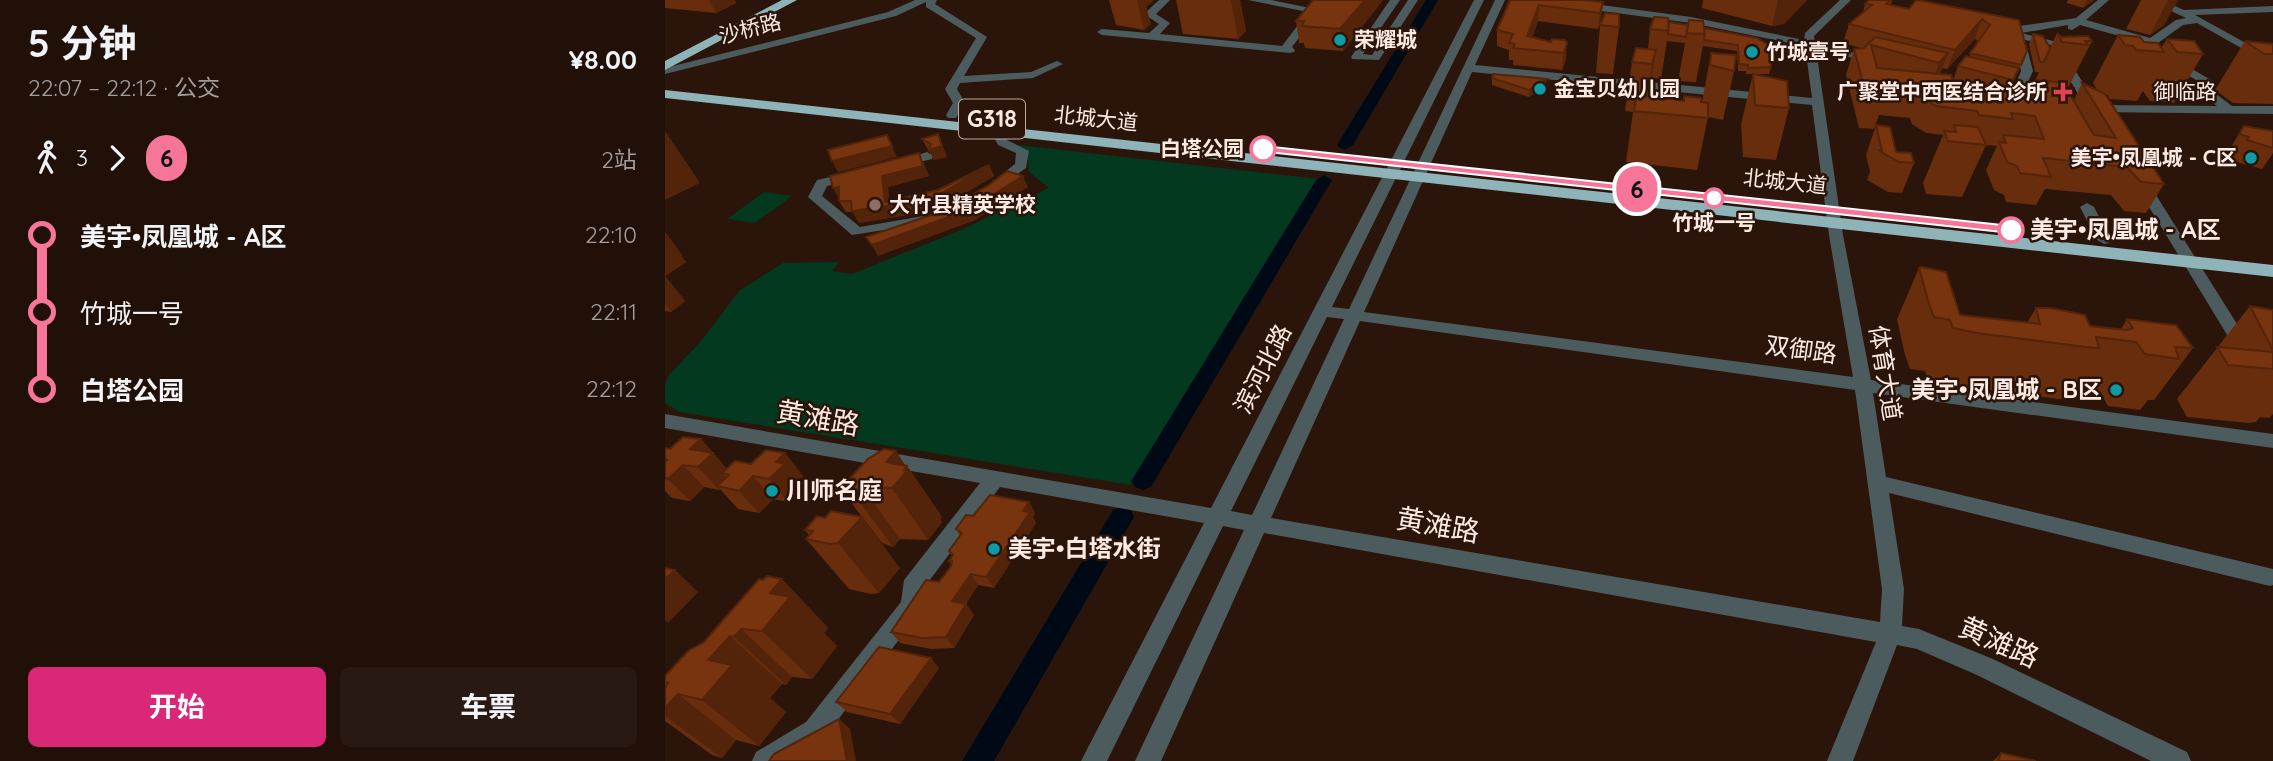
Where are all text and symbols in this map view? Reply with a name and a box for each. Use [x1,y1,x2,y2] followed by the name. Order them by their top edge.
[716,8,783,48] street label: 沙桥路
[28,19,137,67] text: 5 分钟
[1354,26,1417,52] place label: 荣耀城
[1332,32,1348,48] marker: 荣耀城
[1766,38,1850,64] place label: 竹城壹号
[569,43,637,76] text: ¥8.00
[1744,44,1760,60] marker: 竹城壹号
[28,73,220,102] text: 22:07 – 22:12 · 公交
[1554,75,1680,101] place label: 金宝贝幼儿园
[1837,78,2047,104] place label: 广聚堂中西医结合诊所
[2154,78,2217,104] street label: 御临路
[1532,81,1548,97] marker: 金宝贝幼儿园
[2053,82,2073,102] marker: 广聚堂中西医结合诊所
[959,100,1025,138] road number: G318
[1053,101,1139,135] street label: 北城大道
[1160,135,1244,161] place label: 白塔公园
[1250,136,1276,162] marker: 白塔公园
[28,139,66,177] icon: walk
[98,139,136,177] icon: forward
[76,143,88,172] text: 3
[160,143,173,173] text: 6
[2070,144,2237,170] place label: 美宇•凤凰城 - C区
[601,145,637,174] text: 2站
[2243,150,2259,166] marker: 美宇•凤凰城 - C区
[1742,164,1828,198] street label: 北城大道
[1614,166,1660,212] line badge: 6
[1630,174,1644,204] text: 6
[1704,188,1724,208] marker: 竹城一号
[889,191,1036,217] place label: 大竹县精英学校
[867,197,883,213] marker: 大竹县精英学校
[1672,209,1756,235] place label: 竹城一号
[2030,214,2221,244] place label: 美宇•凤凰城 - A区
[1998,217,2024,243] marker: 美宇•凤凰城 - A区
[80,220,287,253] text: 美宇•凤凰城 - A区
[585,220,637,249] text: 22:10
[80,297,184,330] text: 竹城一号
[590,297,637,326] text: 22:11
[1227,319,1297,418] street label: 滨河北路
[1864,323,1908,423] street label: 体育大道
[1763,329,1839,369] street label: 双御路
[80,374,184,407] text: 白塔公园
[586,374,637,403] text: 22:12
[1911,374,2102,404] place label: 美宇•凤凰城 - B区
[2108,382,2124,398] marker: 美宇•凤凰城 - B区
[774,393,862,442] street label: 黄滩路
[786,475,882,505] place label: 川师名庭
[764,483,780,499] marker: 川师名庭
[1394,500,1482,549] street label: 黄滩路
[1008,533,1160,563] place label: 美宇•白塔水街
[986,541,1002,557] marker: 美宇•白塔水街
[1954,608,2045,675] street label: 黄滩路
[28,667,326,747] button: 开始
[340,667,637,747] button: 车票

